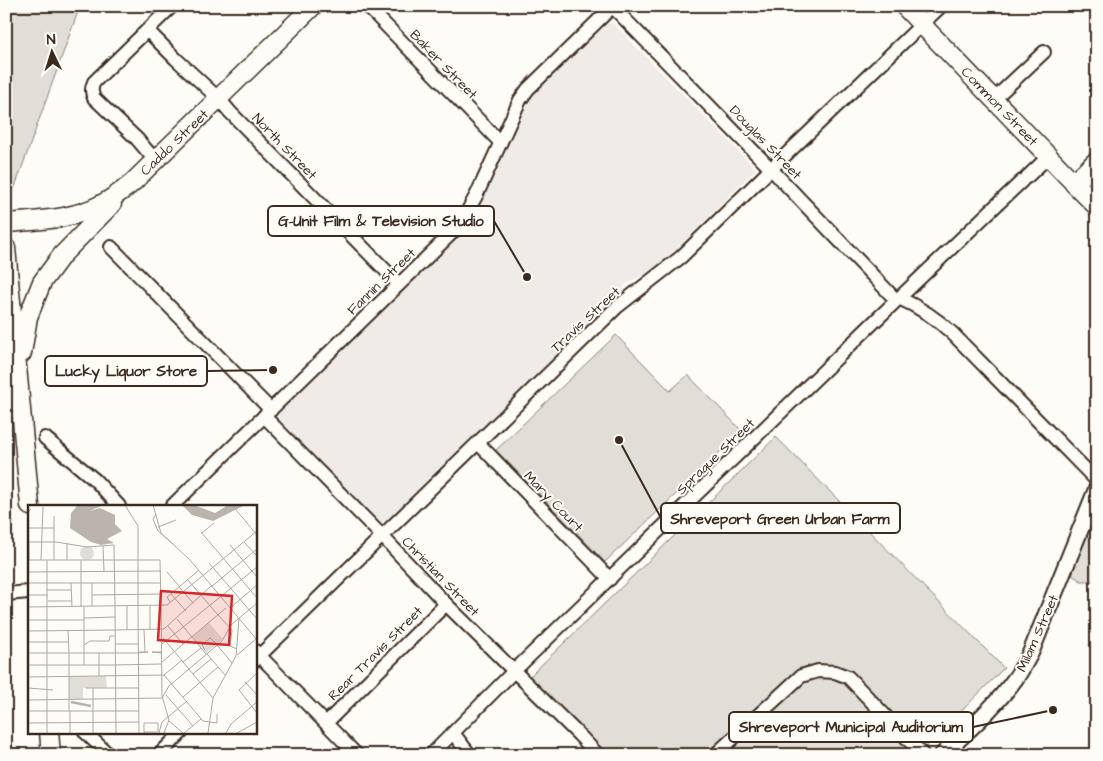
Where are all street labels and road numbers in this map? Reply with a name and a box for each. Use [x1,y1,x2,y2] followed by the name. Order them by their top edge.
[405,25,482,104] street label: Baker Street
[956,63,1043,151] street label: Common Street
[725,101,806,185] street label: Douglas Street
[136,105,214,180] street label: Caddo Street
[247,109,321,185] street label: North Street
[343,243,421,320] street label: Fannin Street
[546,282,625,357] street label: Travis Street
[672,414,760,499] street label: Sprague Street
[519,467,588,537] street label: Mary Court
[397,532,484,621] street label: Christian Street
[1012,591,1064,675] street label: Milam Street
[324,602,428,706] street label: Rear Travis Street

